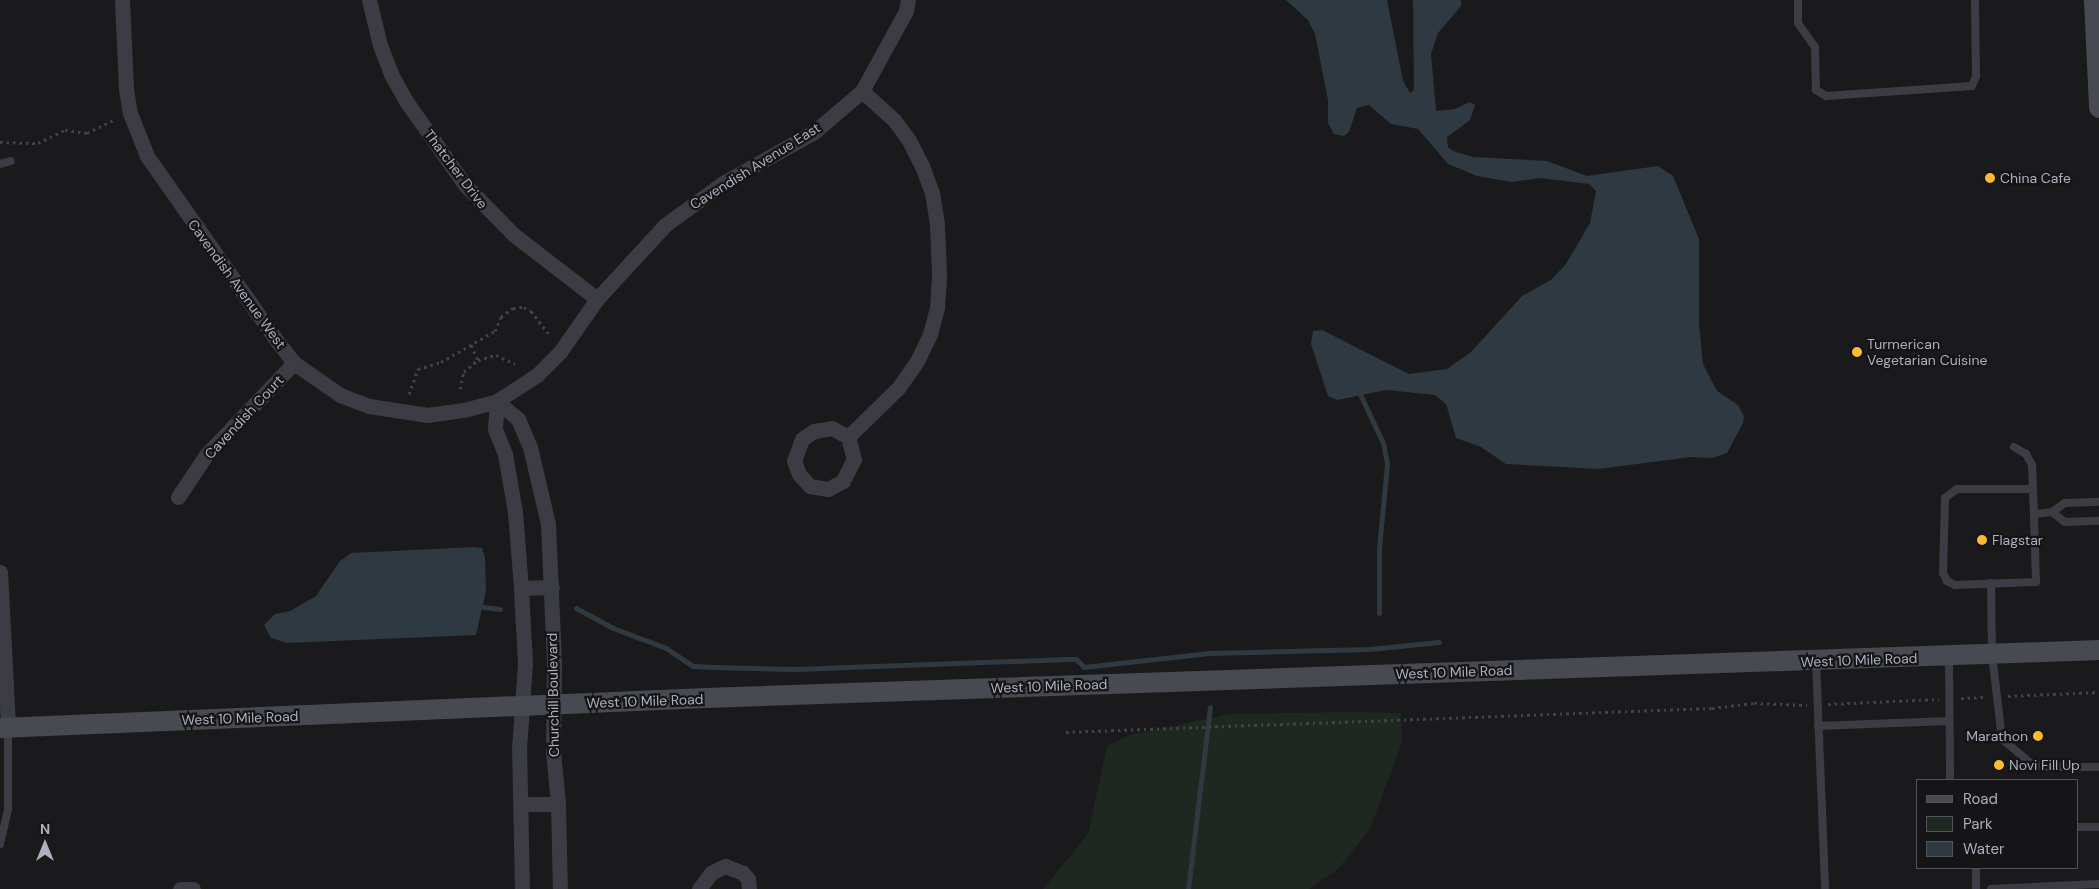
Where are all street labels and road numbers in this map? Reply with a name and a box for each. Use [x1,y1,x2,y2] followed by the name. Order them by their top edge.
[687,119,823,213] street label: Cavendish Avenue East
[421,126,491,212] street label: Thatcher Drive
[184,216,290,352] street label: Cavendish Avenue West
[201,372,287,462] street label: Cavendish Court
[544,633,562,757] street label: Churchill Boulevard
[1800,650,1918,670] street label: West 10 Mile Road
[1395,662,1513,682] street label: West 10 Mile Road
[990,676,1108,696] street label: West 10 Mile Road
[586,691,704,711] street label: West 10 Mile Road
[181,708,299,728] street label: West 10 Mile Road

